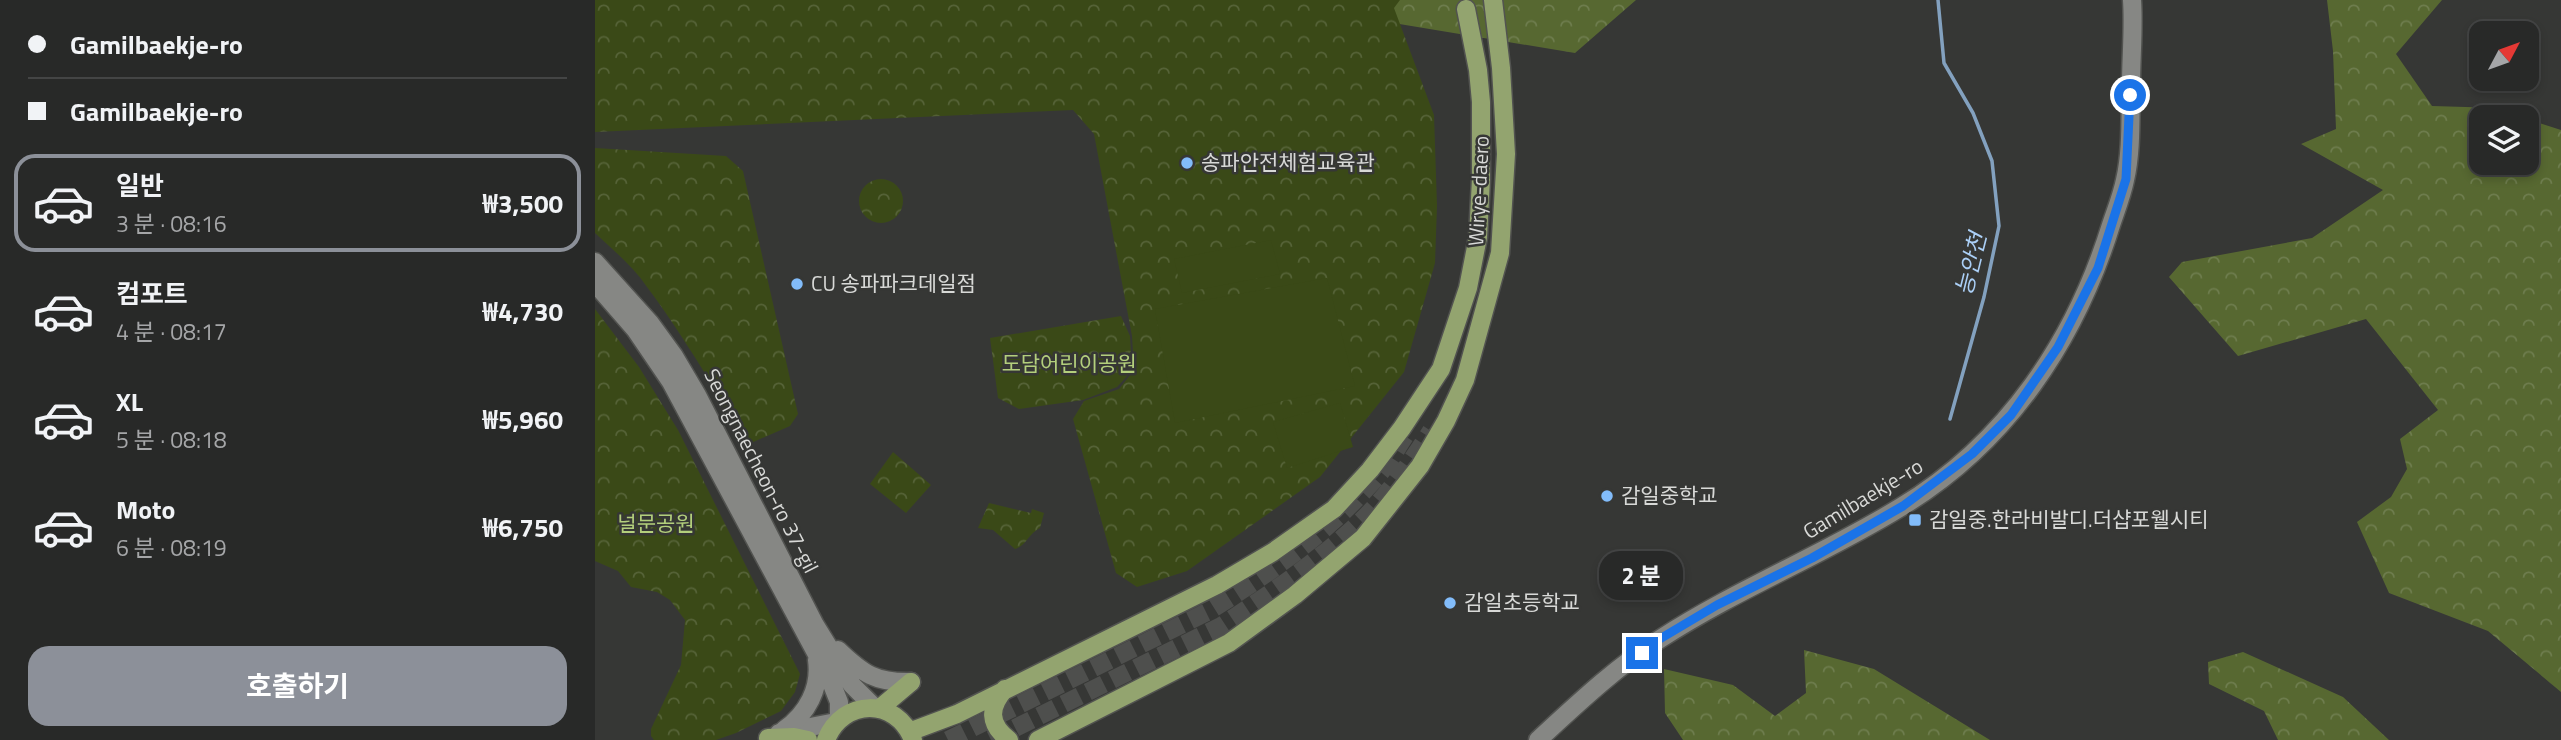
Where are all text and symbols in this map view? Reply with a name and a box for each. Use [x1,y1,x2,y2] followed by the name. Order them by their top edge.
[2469,21,2539,91] north arrow
[2469,21,2539,175] map controls
[70,25,243,64] text: Gamilbaekje-ro
[2114,79,2146,111] route start
[70,92,243,131] text: Gamilbaekje-ro
[2469,105,2539,175] button: layers
[1459,135,1497,247] street label: Wirye-daero
[1201,146,1375,178] place label: 송파안전체험교육관
[1179,155,1195,171] marker: 송파안전체험교육관
[116,166,164,205] text: 일반
[32,172,95,235] icon: car
[483,184,563,223] text: ₩3,500
[116,206,227,241] text: 3 분 · 08:16
[1946,226,1996,299] water label: 능안천
[811,267,976,299] place label: CU 송파파크데일점
[116,274,188,313] text: 컴포트
[789,276,805,292] marker: CU 송파파크데일점
[32,280,95,343] icon: car
[483,292,563,331] text: ₩4,730
[116,314,227,349] text: 4 분 · 08:17
[1001,347,1137,379] park label: 도담어린이공원
[696,363,827,578] street label: Seongnaecheon-ro 37-gil
[116,382,143,421] text: XL
[32,388,95,451] icon: car
[483,400,563,439] text: ₩5,960
[116,422,227,457] text: 5 분 · 08:18
[1796,450,1929,547] street label: Gamilbaekje-ro
[1621,479,1718,511] place label: 감일중학교
[1599,488,1615,504] marker: 감일중학교
[116,490,175,529] text: Moto
[32,496,95,559] icon: car
[1929,503,2209,535] place label: 감일중.한라비발디.더샵포웰시티
[617,507,695,539] park label: 널문공원
[483,508,563,547] text: ₩6,750
[1907,512,1923,528] marker: 감일중.한라비발디.더샵포웰시티
[116,530,227,565] text: 6 분 · 08:19
[1600,552,1684,600] callout: 2 분
[1621,558,1661,593] text: 2 분
[1464,586,1580,618] place label: 감일초등학교
[1442,595,1458,611] marker: 감일초등학교
[1626,637,1658,669] route end
[28,646,567,726] button: 호출하기

